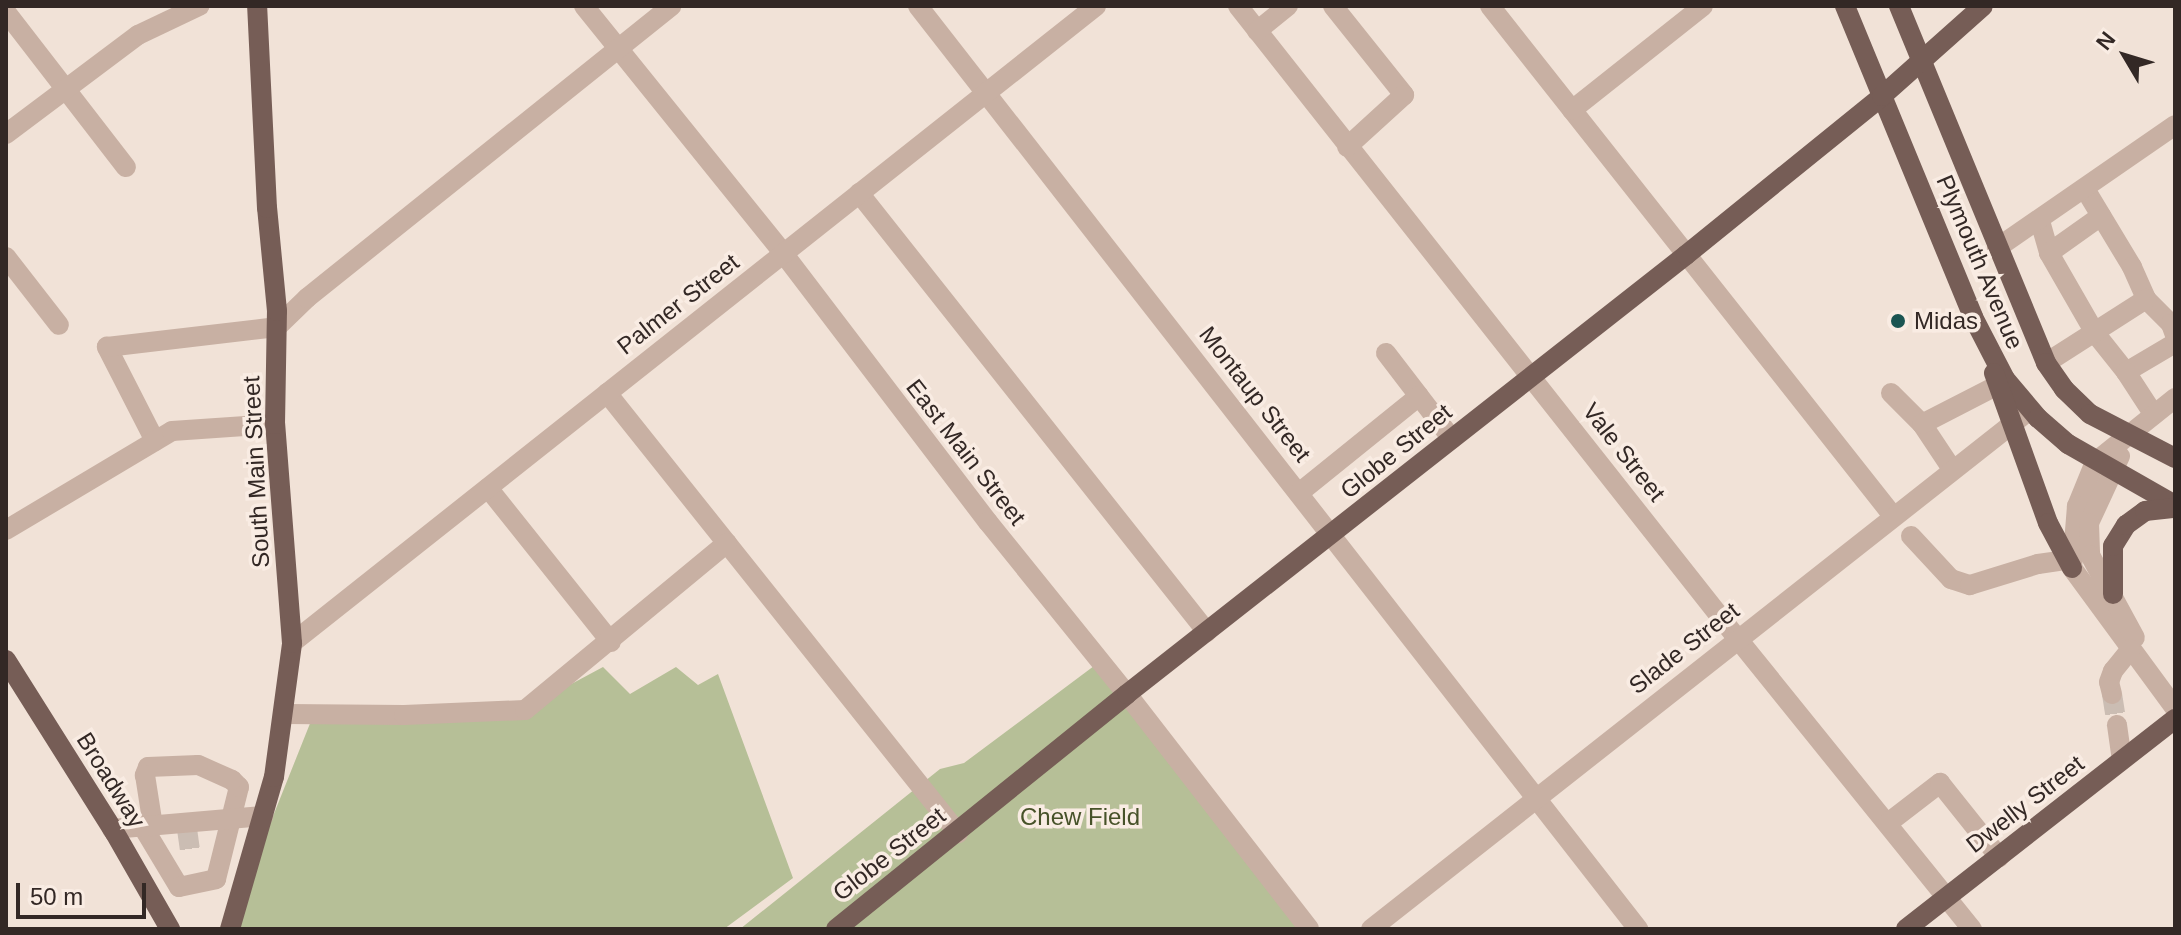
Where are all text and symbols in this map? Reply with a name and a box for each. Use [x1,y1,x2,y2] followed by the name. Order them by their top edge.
[2085,16,2165,96] north arrow
[2091,27,2120,55] text: N
[1930,170,2030,354] street label: Plymouth Avenue
[611,247,745,361] street label: Palmer Street
[1914,307,1978,335] place label: Midas
[1889,312,1907,330] marker: Midas
[1193,320,1317,468] street label: Montaup Street
[900,373,1032,531] street label: East Main Street
[237,375,275,569] street label: South Main Street
[1335,397,1457,505] street label: Globe Street
[1577,397,1671,507] street label: Vale Street
[1623,596,1745,700] street label: Slade Street
[71,727,151,833] street label: Broadway
[1960,749,2090,859] street label: Dwelly Street
[827,801,951,907] street label: Globe Street
[1020,803,1140,831] park label: Chew Field
[20,867,150,917] scale bar
[30,883,83,910] text: 50 m

